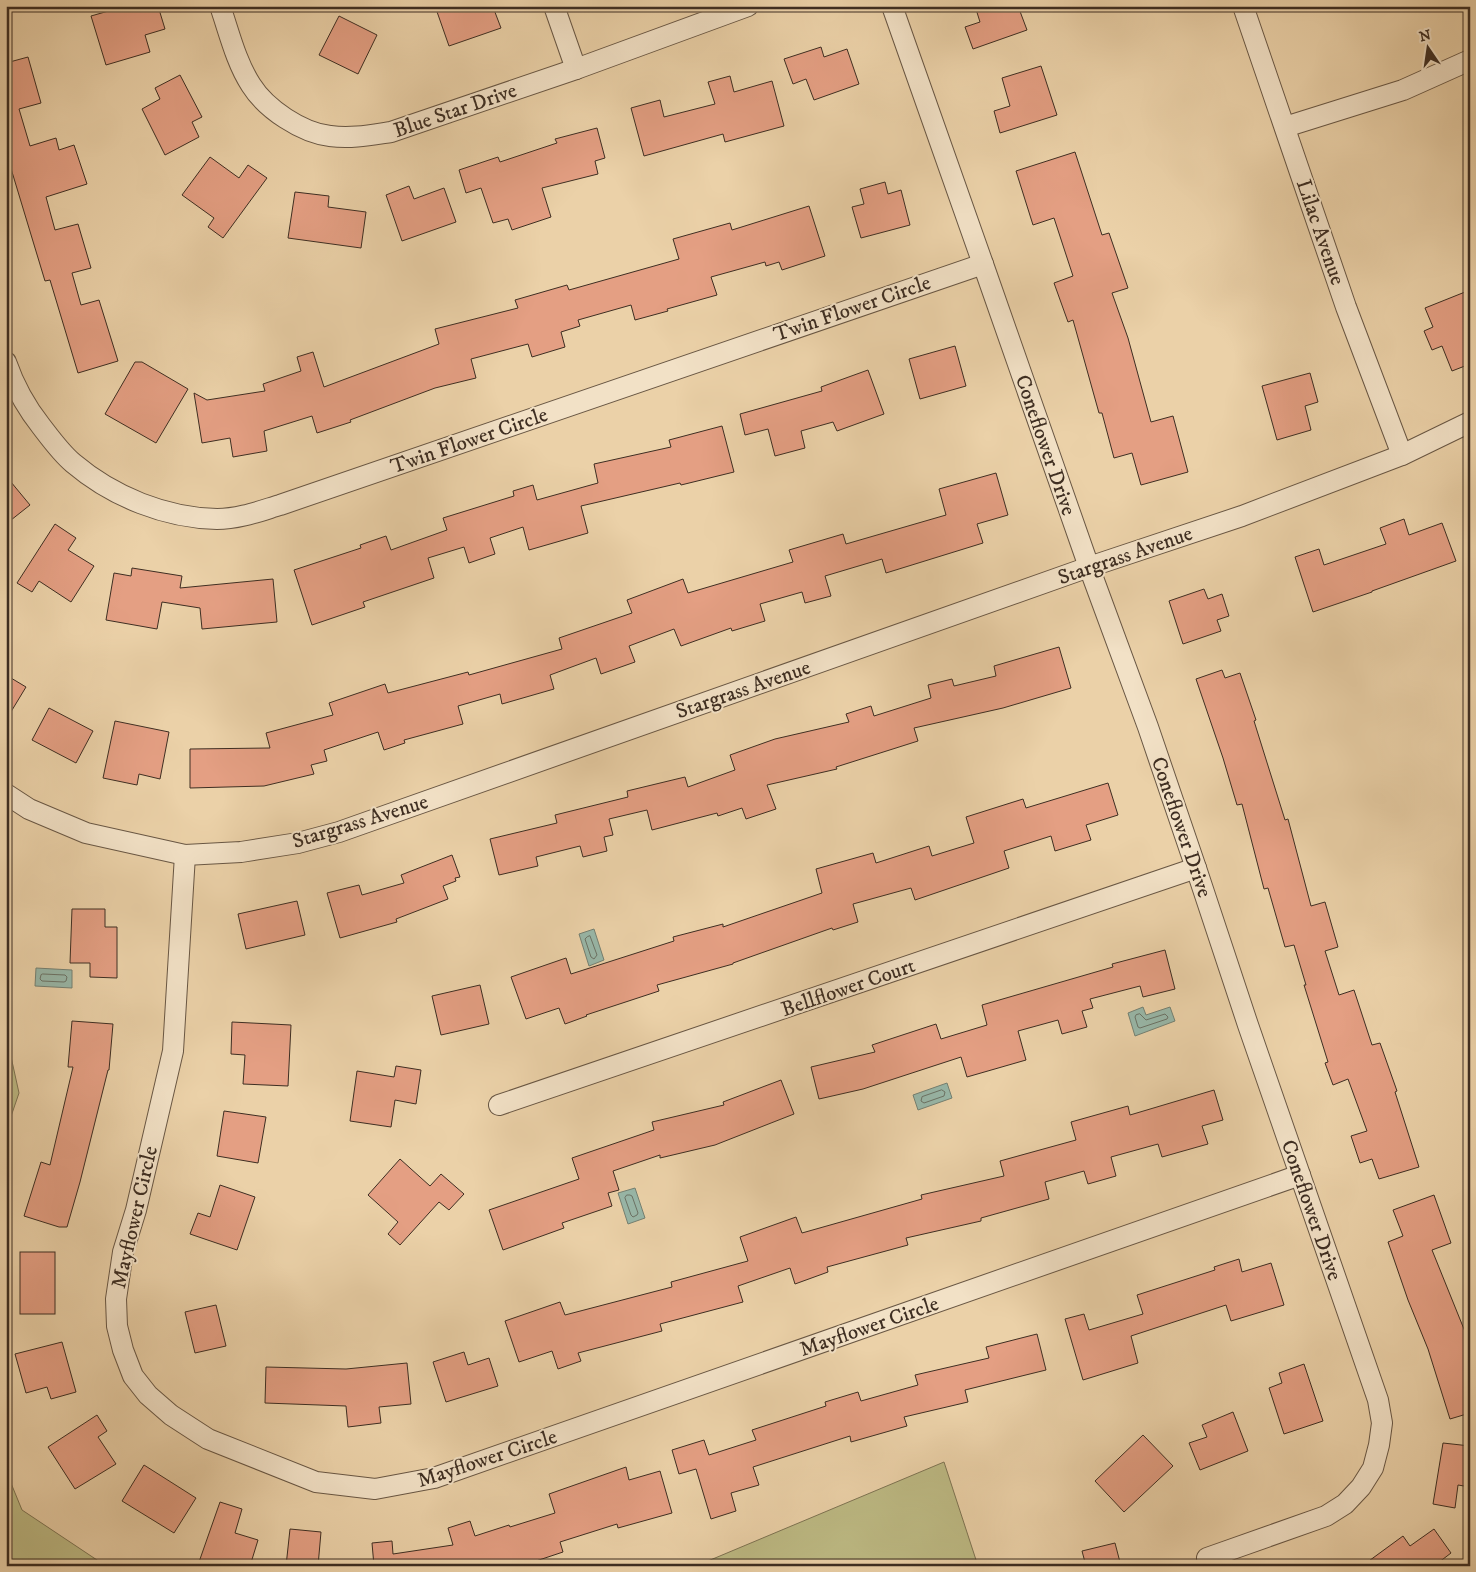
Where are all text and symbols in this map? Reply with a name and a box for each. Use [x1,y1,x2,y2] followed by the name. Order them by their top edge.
[1404,22,1454,72] north arrow
[1418,26,1433,46] text: N
[390,78,521,144] street label: Blue Star Drive
[1290,176,1350,289] street label: Lilac Avenue
[770,270,935,348] street label: Twin Flower Circle
[1009,372,1081,519] street label: Coneflower Drive
[387,402,552,480] street label: Twin Flower Circle
[1055,521,1196,591] street label: Stargrass Avenue
[673,655,814,725] street label: Stargrass Avenue
[1145,754,1217,901] street label: Coneflower Drive
[289,789,432,855] street label: Stargrass Avenue
[778,953,919,1023] street label: Bellflower Court
[1275,1137,1347,1284] street label: Coneflower Drive
[106,1143,164,1291] street label: Mayflower Circle
[796,1291,943,1363] street label: Mayflower Circle
[414,1424,561,1494] street label: Mayflower Circle

